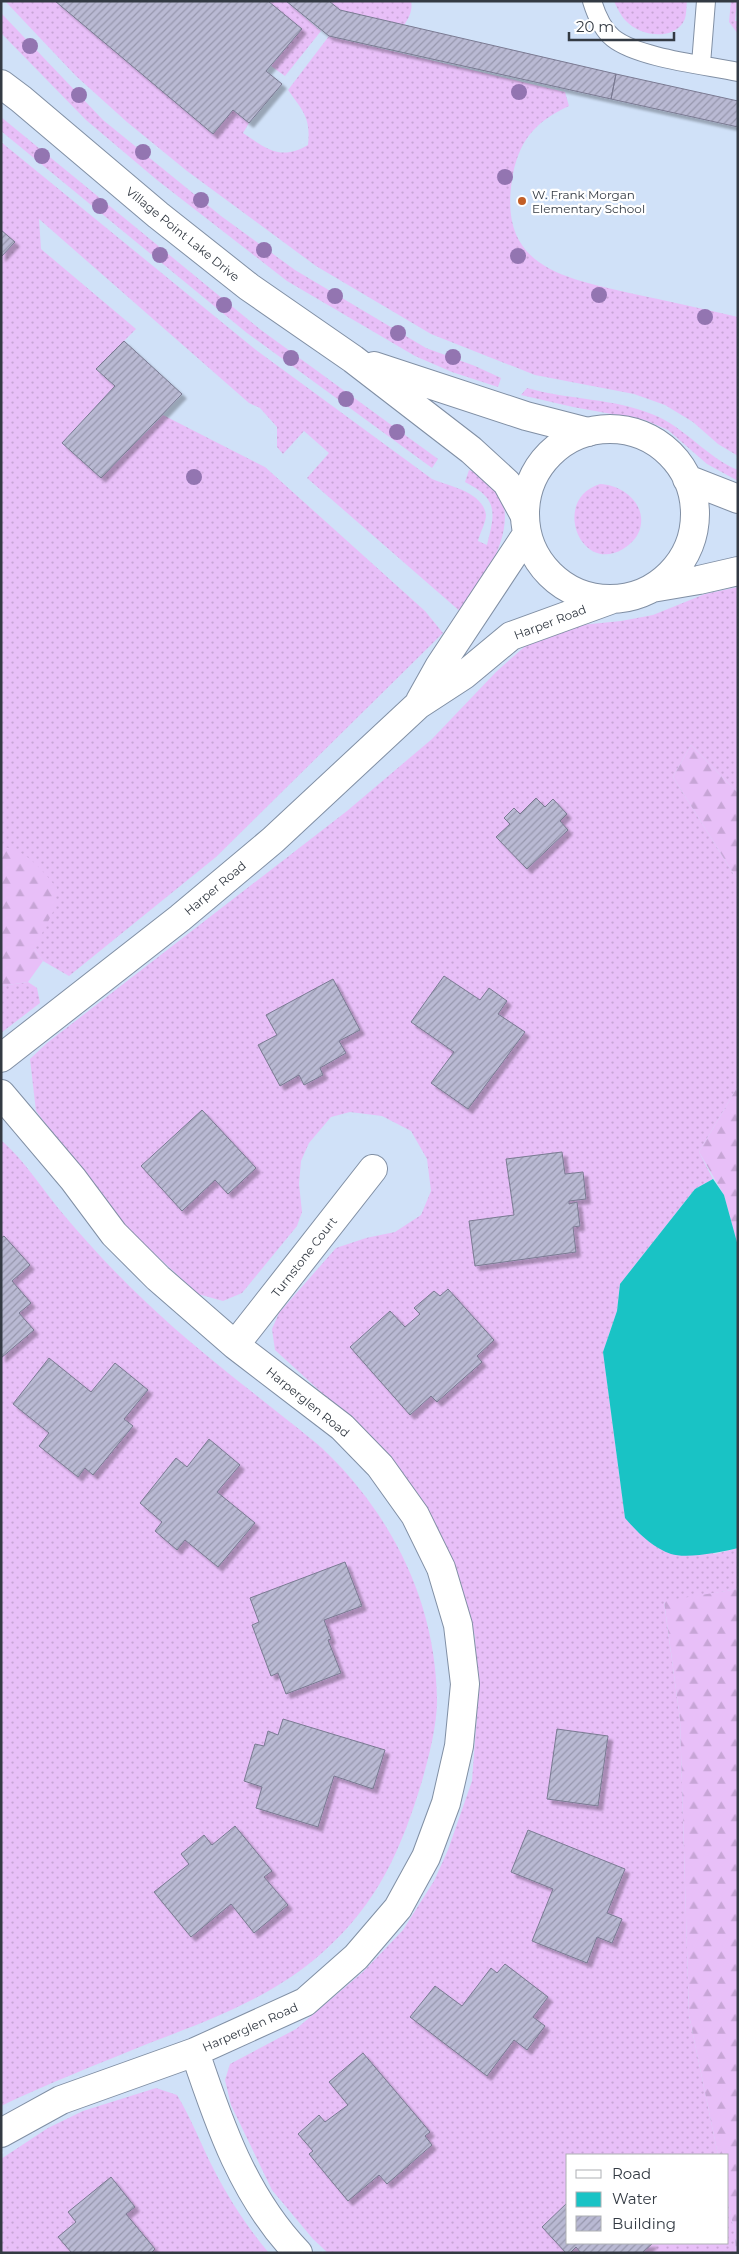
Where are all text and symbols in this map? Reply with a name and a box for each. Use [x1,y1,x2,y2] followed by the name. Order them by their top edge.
[569,10,674,42] scale bar
[576,17,614,36] text: 20 m
[123,184,243,284] street label: Village Point Lake Drive
[532,187,645,216] place label: W. Frank Morgan Elementary School
[516,195,528,207] marker: W. Frank Morgan Elementary School
[512,601,588,643] street label: Harper Road
[181,858,249,918] street label: Harper Road
[268,1214,340,1300] street label: Turnstone Court
[263,1364,353,1440] street label: Harperglen Road
[200,1999,300,2055] street label: Harperglen Road
[566,2154,729,2244] legend
[612,2164,651,2183] text: Road
[612,2189,658,2208] text: Water
[612,2214,676,2233] text: Building

